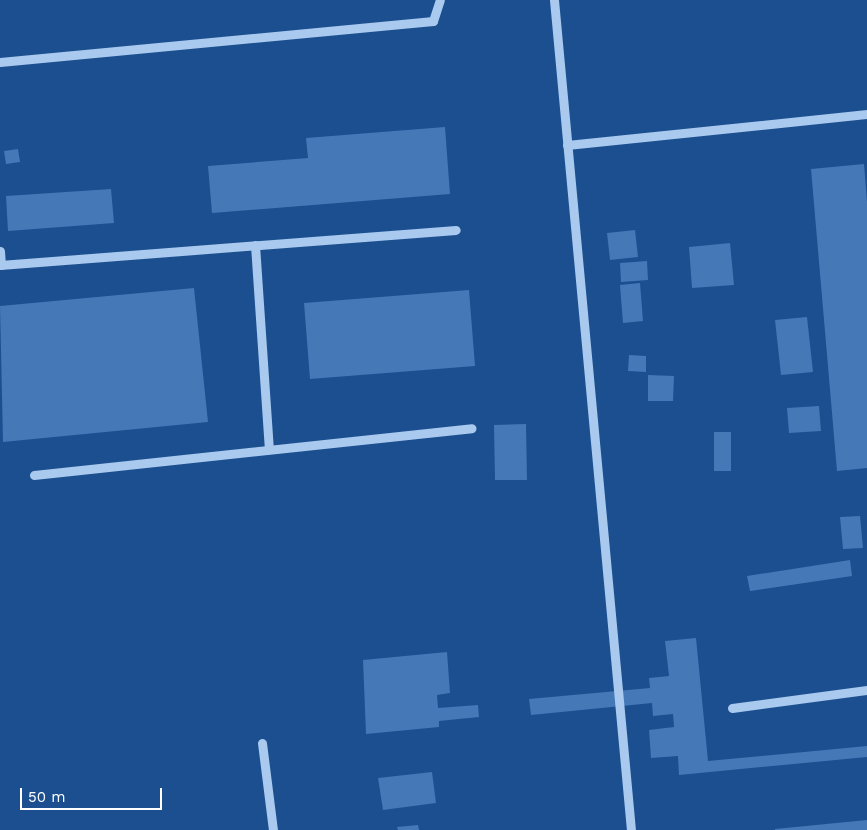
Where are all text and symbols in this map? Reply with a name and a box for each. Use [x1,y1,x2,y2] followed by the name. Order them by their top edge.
[22,778,165,810] scale bar
[28,788,65,806] text: 50 m

